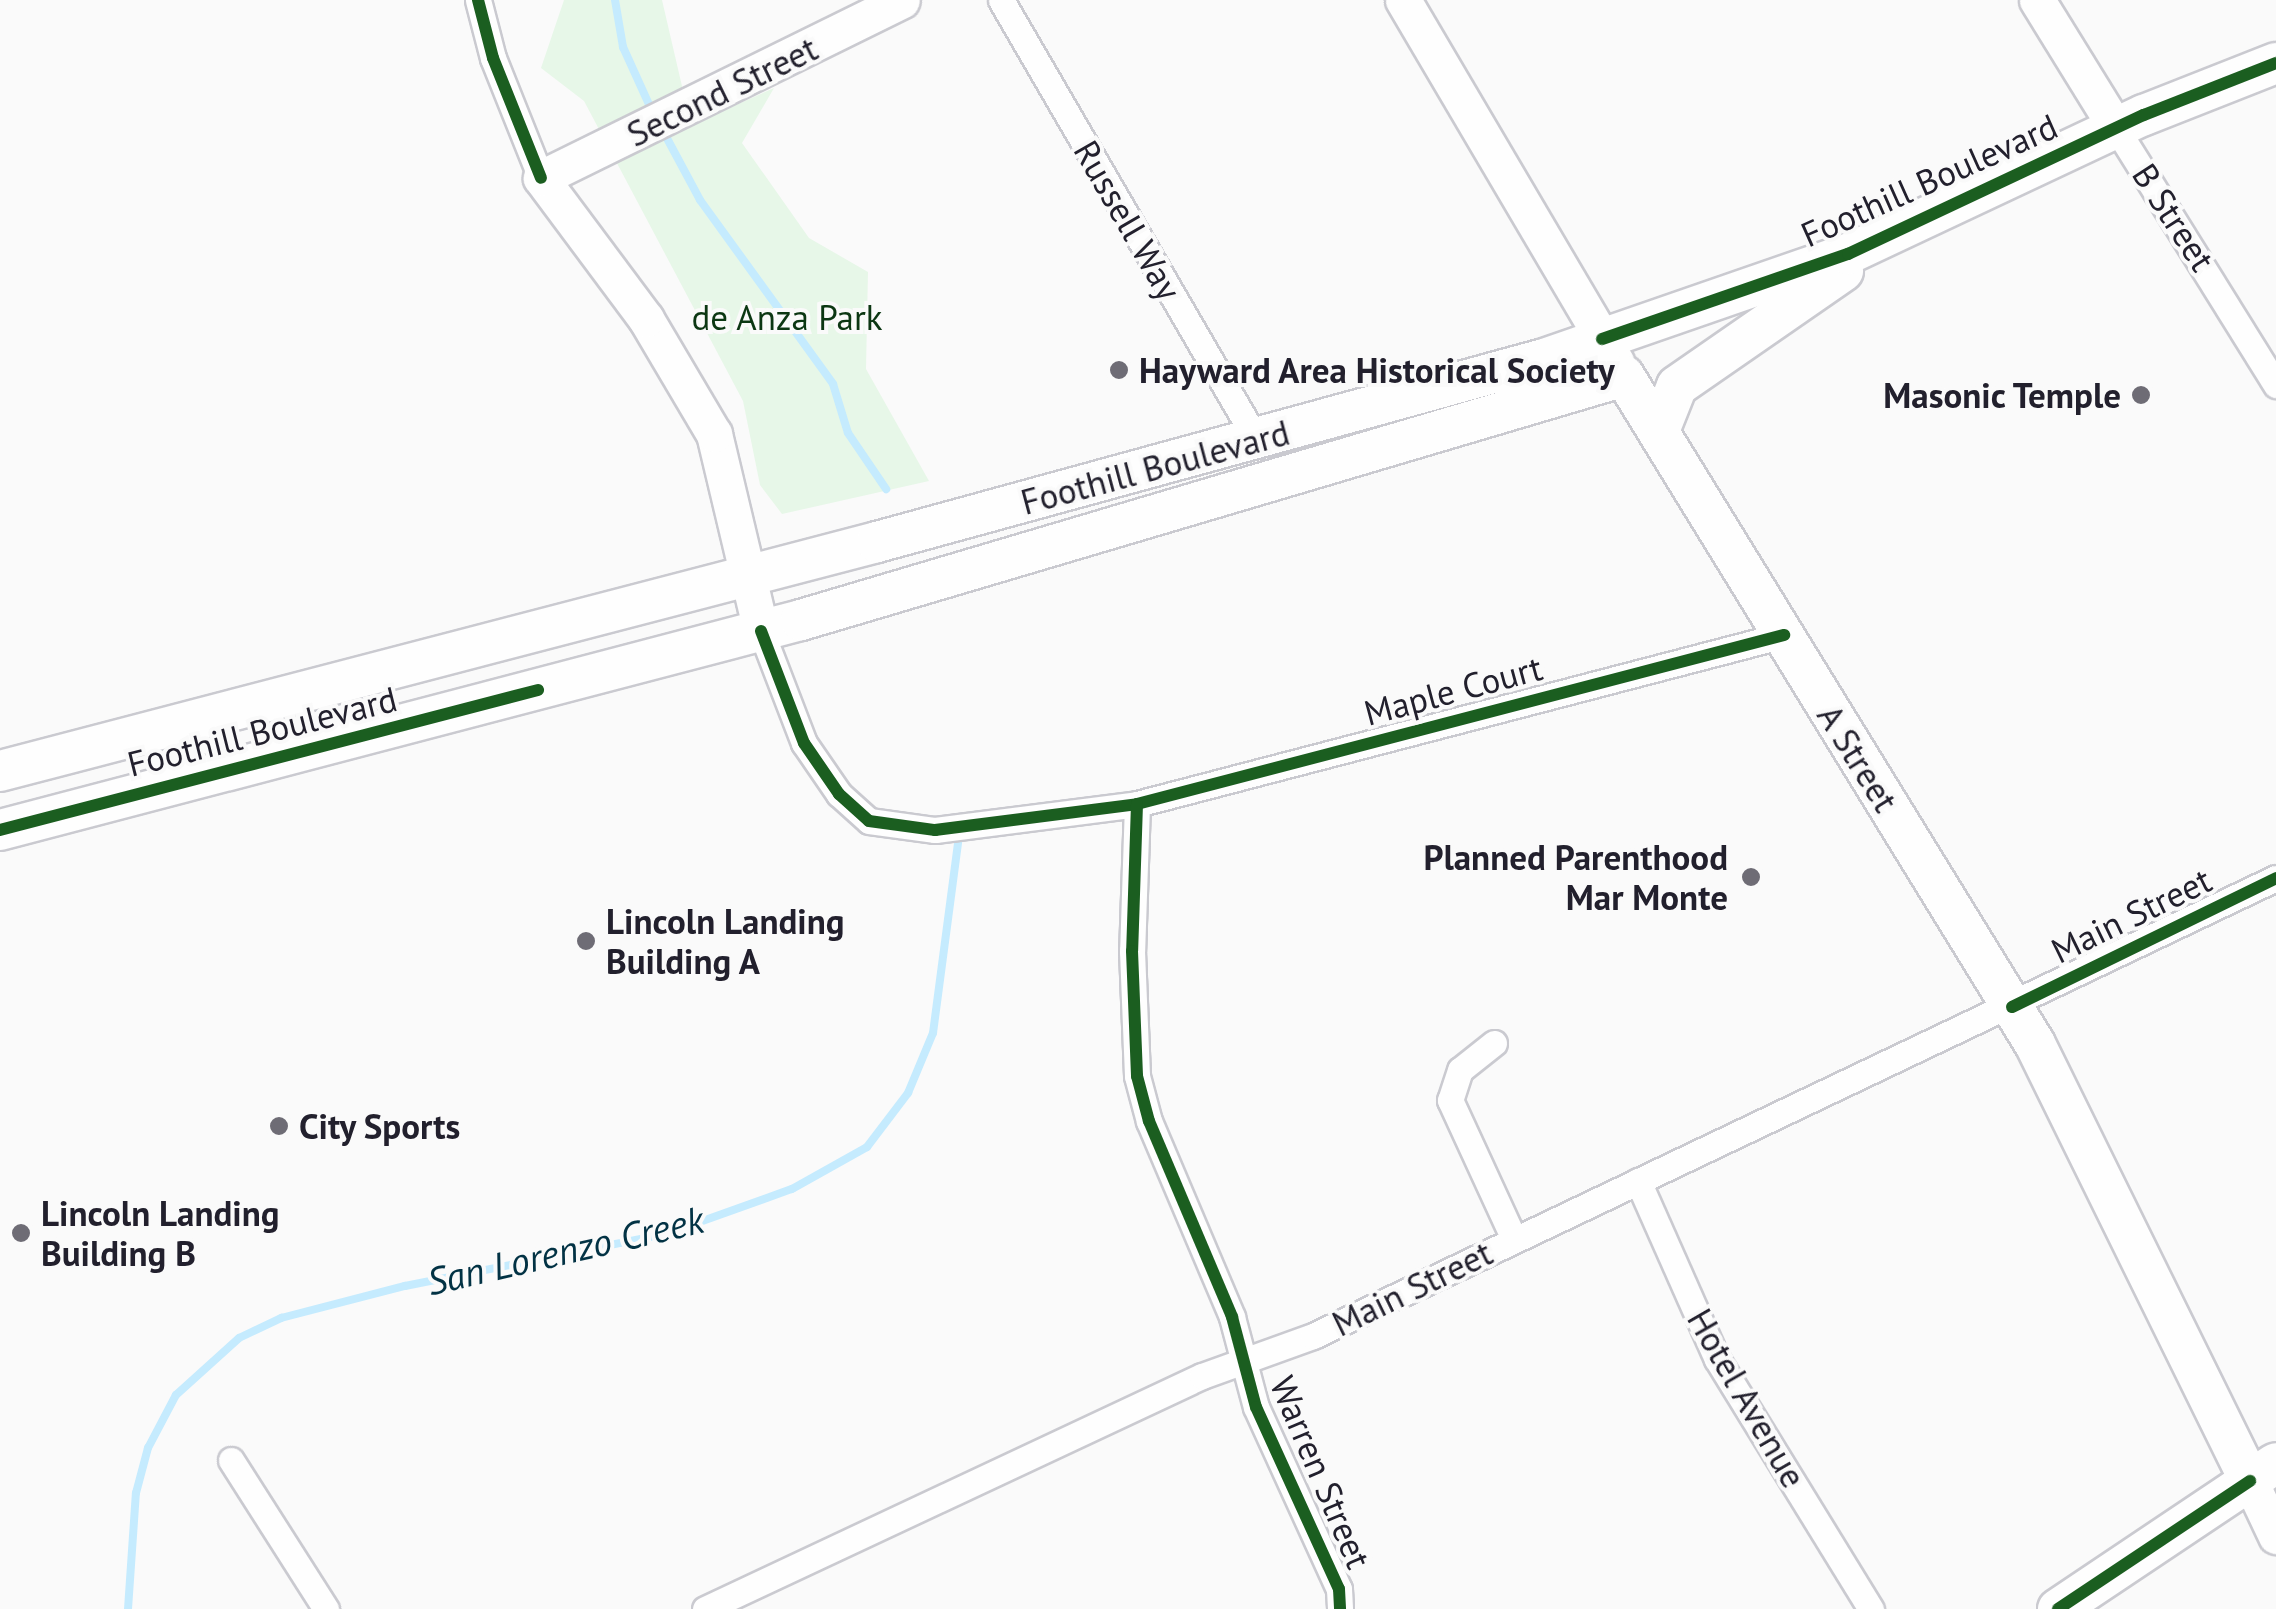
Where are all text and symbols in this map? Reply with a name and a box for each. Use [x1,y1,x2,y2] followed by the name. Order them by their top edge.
[620,27,824,155] street label: Second Street
[1794,105,2064,255] street label: Foothill Boulevard
[1065,133,1191,307] street label: Russell Way
[2124,156,2224,278] street label: B Street
[691,296,883,338] park label: de Anza Park
[1139,349,1616,391] place label: Hayward Area Historical Society
[1108,359,1130,381] marker: Hayward Area Historical Society
[1881,374,2121,416] place label: Masonic Temple
[2130,384,2152,406] marker: Masonic Temple
[1016,411,1294,523] street label: Foothill Boulevard
[1359,646,1547,734] street label: Maple Court
[123,677,401,785] street label: Foothill Boulevard
[1809,696,1907,820] street label: A Street
[1423,836,1728,918] place label: Planned Parenthood Mar Monte
[2044,858,2218,972] street label: Main Street
[1738,864,1764,890] marker: Planned Parenthood Mar Monte
[606,900,845,982] place label: Lincoln Landing Building A
[575,930,597,952] marker: Lincoln Landing Building A
[299,1105,462,1147] place label: City Sports
[268,1115,290,1137] marker: City Sports
[41,1192,280,1274] place label: Lincoln Landing Building B
[422,1196,708,1304] water label: San Lorenzo Creek
[10,1222,32,1244] marker: Lincoln Landing Building B
[1325,1231,1499,1345] street label: Main Street
[1679,1301,1815,1495] street label: Hotel Avenue
[1262,1370,1380,1574] street label: Warren Street

